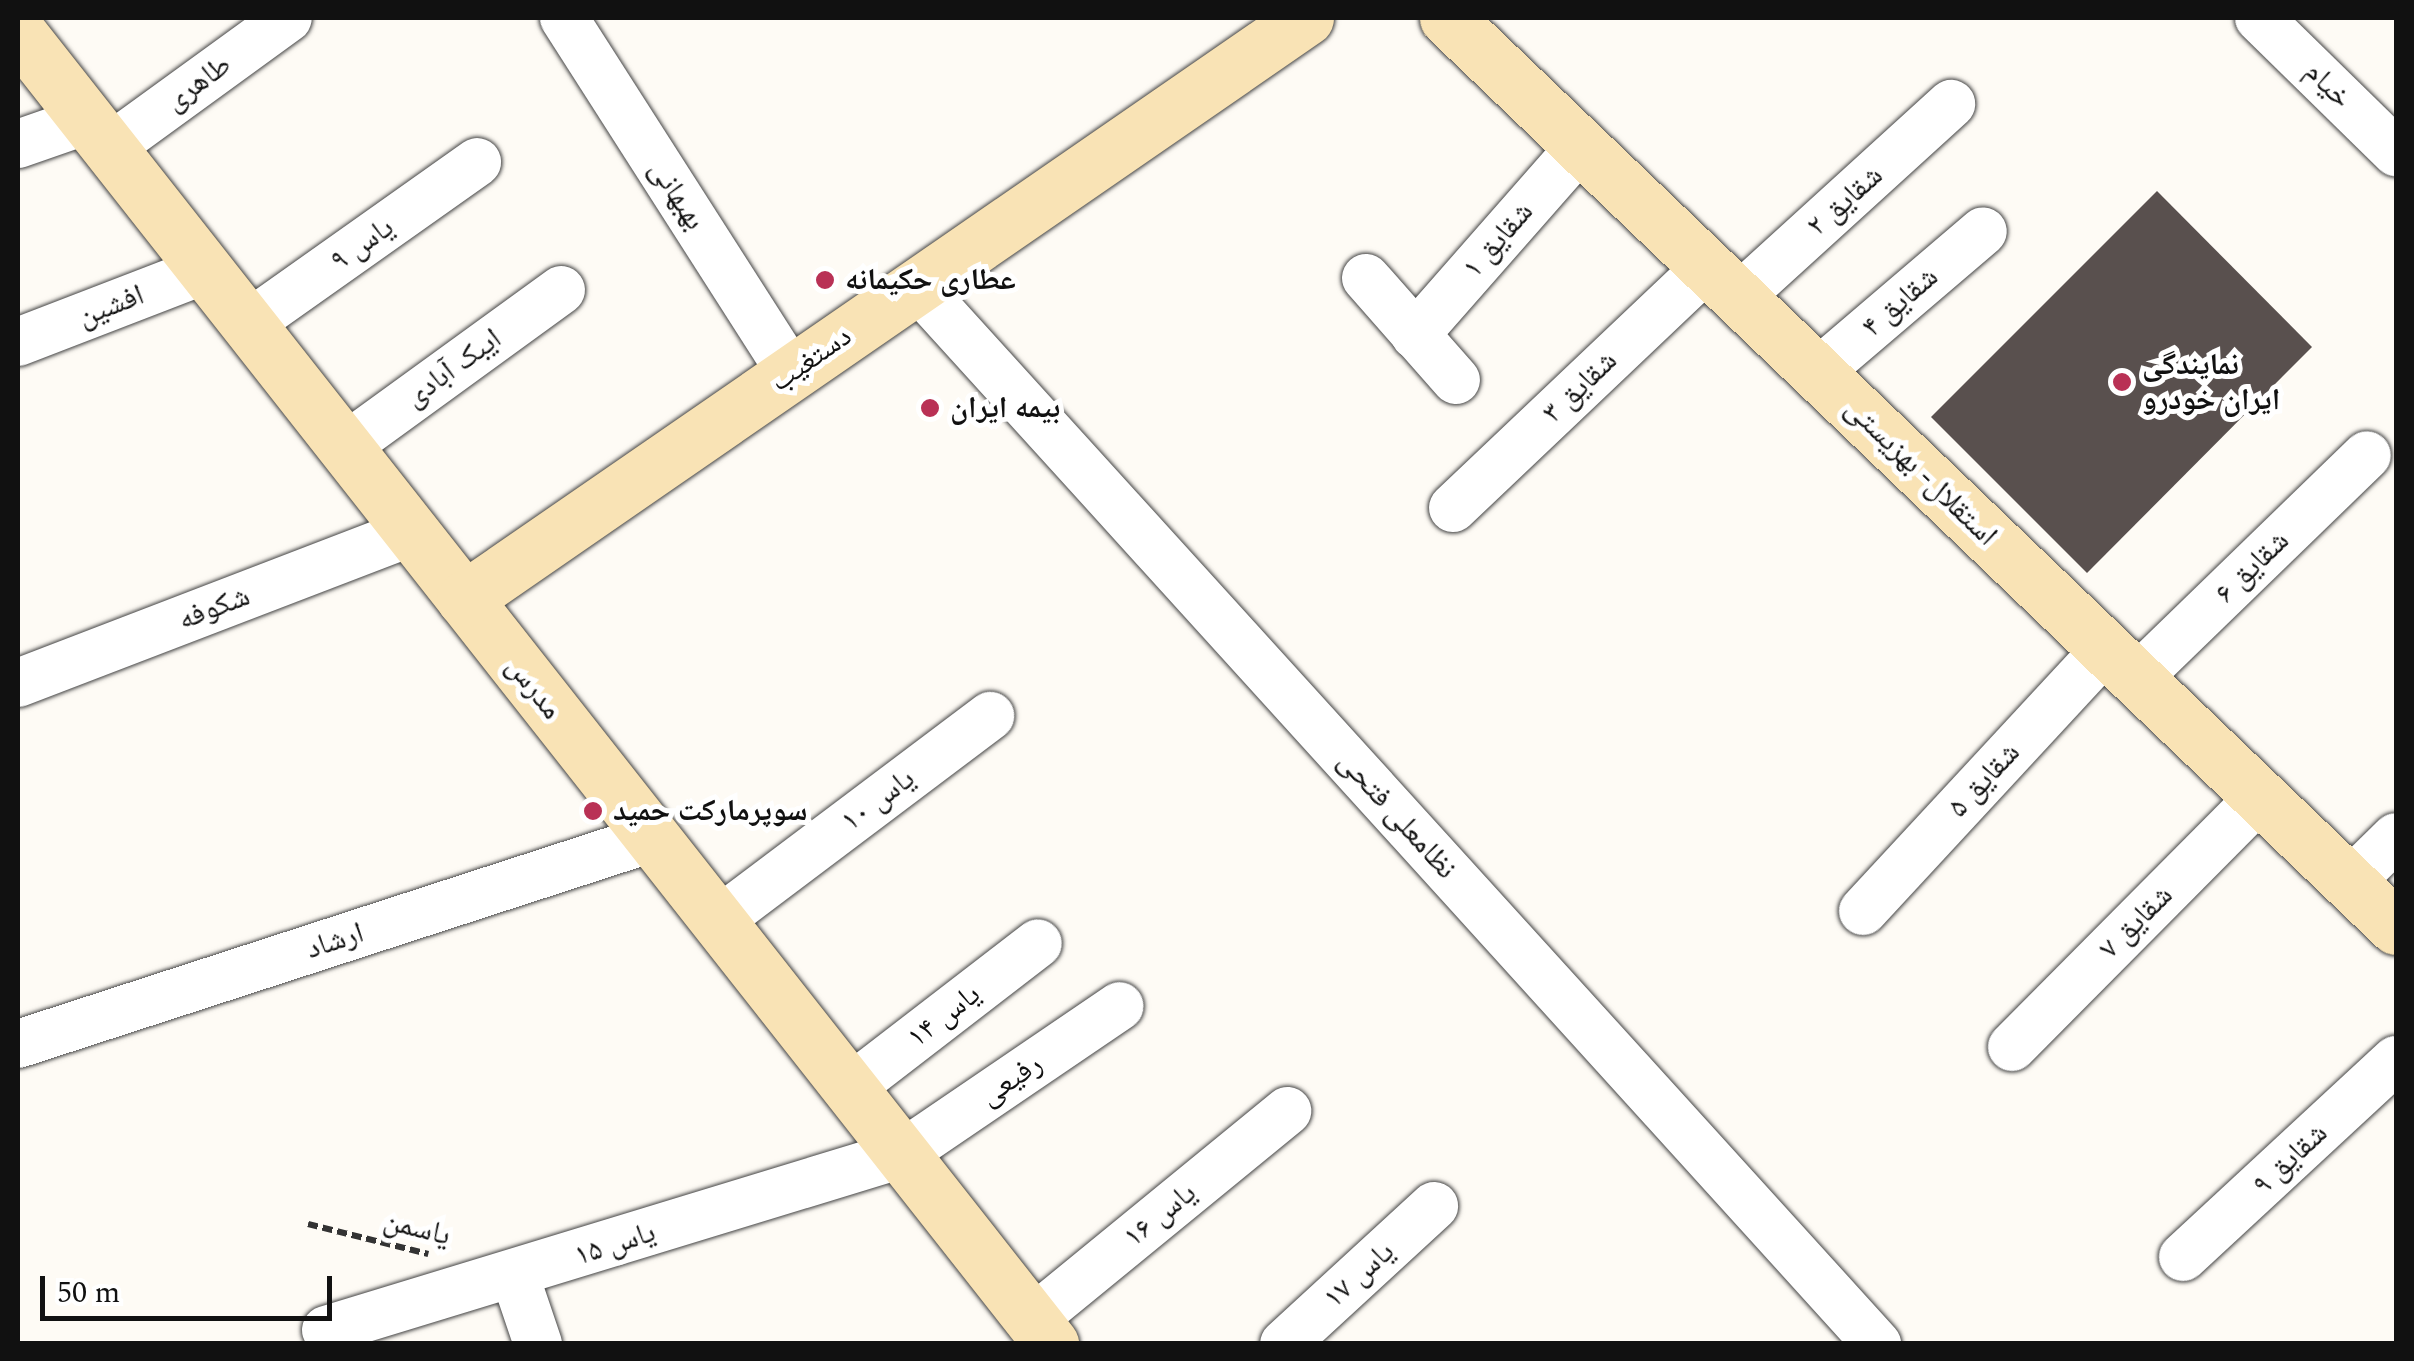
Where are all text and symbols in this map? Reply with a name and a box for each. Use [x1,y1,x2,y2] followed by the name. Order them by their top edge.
[158,47,238,119] street label: طاهری
[2297,54,2359,116] street label: خیام
[641,153,713,237] street label: بهبهانی
[1800,158,1890,244] street label: شقایق ۲
[1455,194,1541,286] street label: شقایق ۱
[323,209,401,279] street label: یاس ۹
[1854,259,1946,345] street label: شقایق ۴
[845,262,1016,298] place label: عطاری حکیمانه
[814,269,836,291] marker: عطاری حکیمانه
[73,277,149,335] street label: افشین
[764,318,858,400] street label: دستغیب
[398,321,508,415] street label: ایبک آبادی
[1535,343,1625,431] street label: شقایق ۳
[2142,347,2280,418] place label: نمایندگی ایران خودرو
[2111,371,2133,393] marker: نمایندگی ایران خودرو
[950,390,1060,426] place label: بیمه ایران
[1837,390,2005,554] street label: استقلال- بهزیستی
[919,397,941,419] marker: بیمه ایران
[2207,523,2297,611] street label: شقایق ۶
[173,578,255,638] street label: شکوفه
[498,649,570,727] street label: مدرس
[1940,735,2028,825] street label: شقایق ۵
[1330,743,1464,887] street label: نظامعلی فتحی
[834,761,922,839] street label: یاس ۱۰
[613,793,807,829] place label: سوپرمارکت حمید
[582,800,604,822] marker: سوپرمارکت حمید
[2092,878,2180,966] street label: شقایق ۷
[302,915,368,967] street label: ارشاد
[900,976,988,1056] street label: یاس ۱۴
[973,1046,1049,1114] street label: رفیعی
[2245,1115,2335,1203] street label: شقایق ۹
[1117,1175,1203,1255] street label: یاس ۱۶
[380,1202,454,1254] street label: یاسمن
[570,1214,660,1274] street label: یاس ۱۵
[1316,1234,1402,1316] street label: یاس ۱۷
[45,1256,338,1318] scale bar
[57,1270,120,1316] text: 50 m

